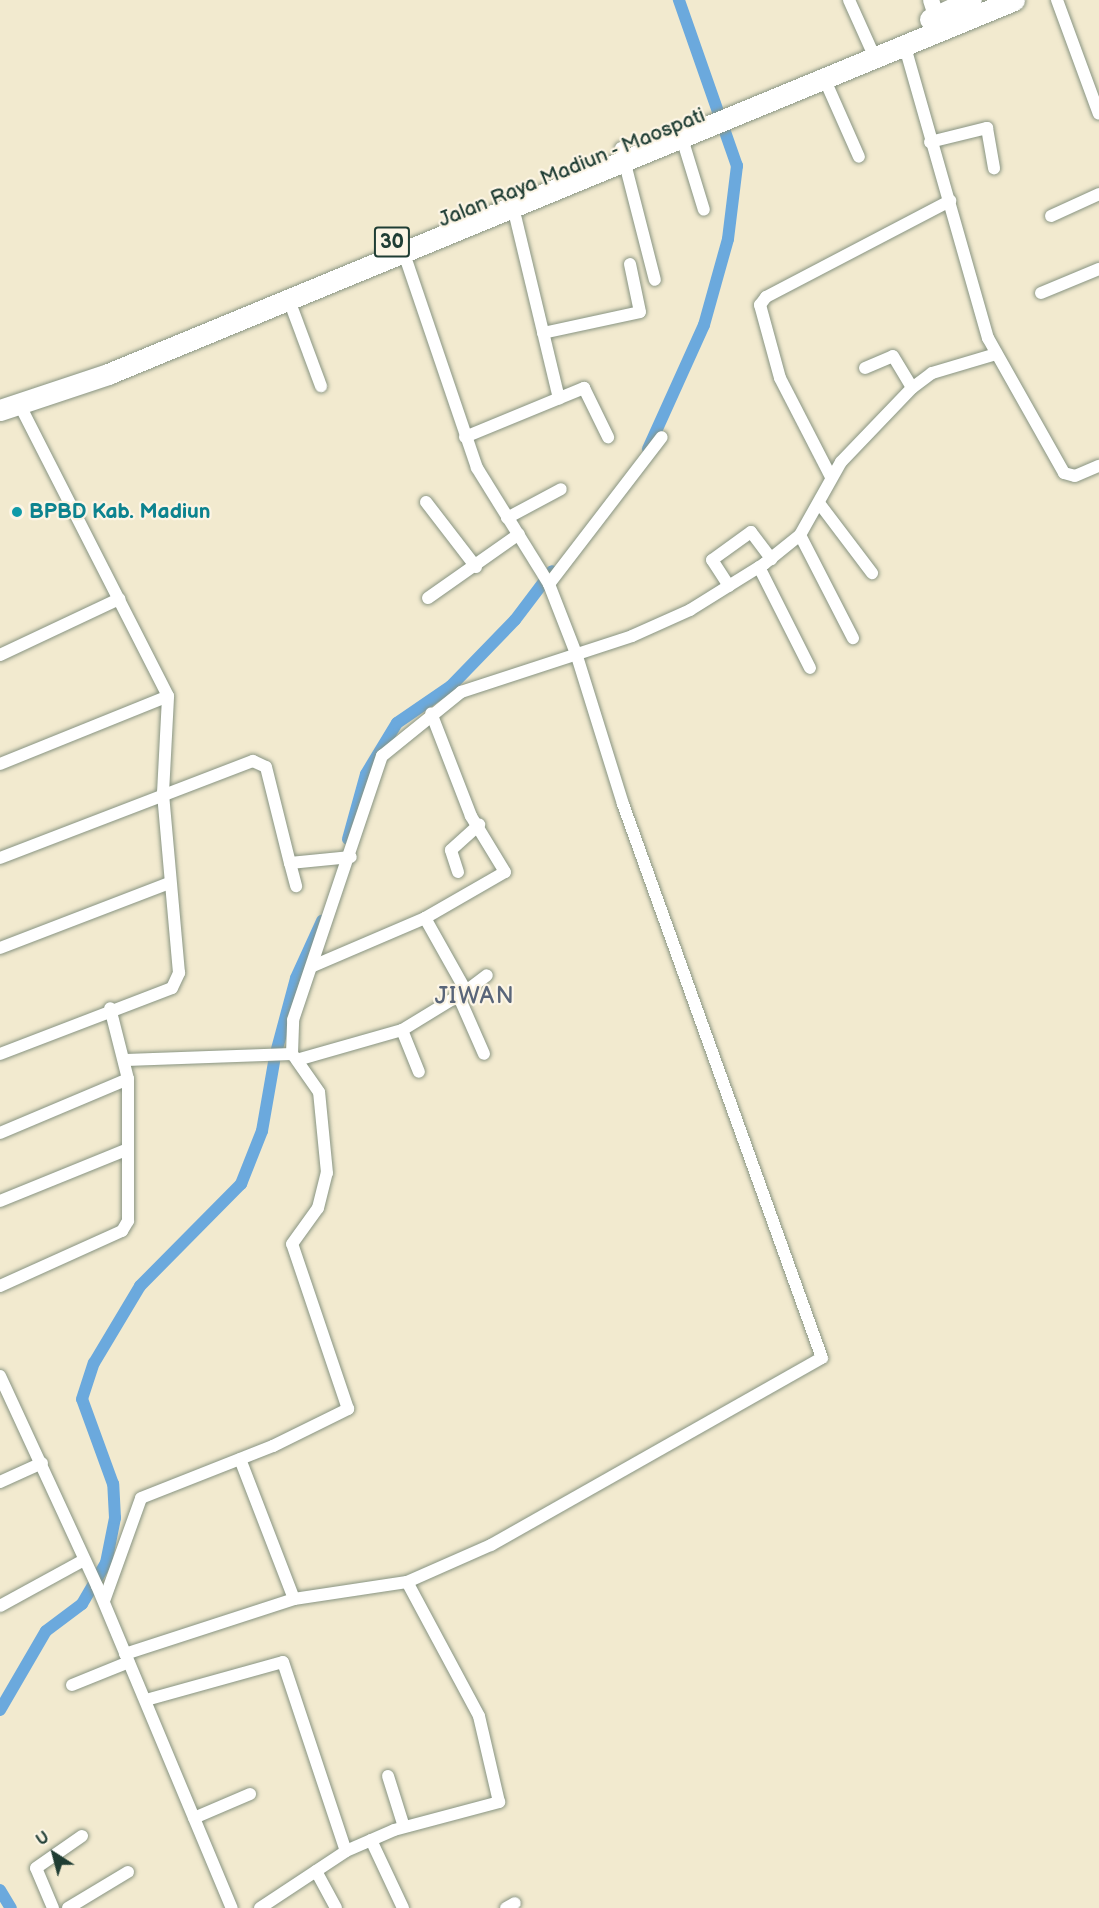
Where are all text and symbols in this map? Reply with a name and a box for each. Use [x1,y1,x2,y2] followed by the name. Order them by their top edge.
[434,103,710,233] street label: Jalan Raya Madiun - Maospati
[372,225,412,259] road number: 30
[29,499,211,525] place label: BPBD Kab. Madiun
[10,505,24,519] marker: BPBD Kab. Madiun
[435,982,515,1010] district label: JIWAN
[24,1824,84,1884] north arrow
[33,1828,53,1850] text: U

